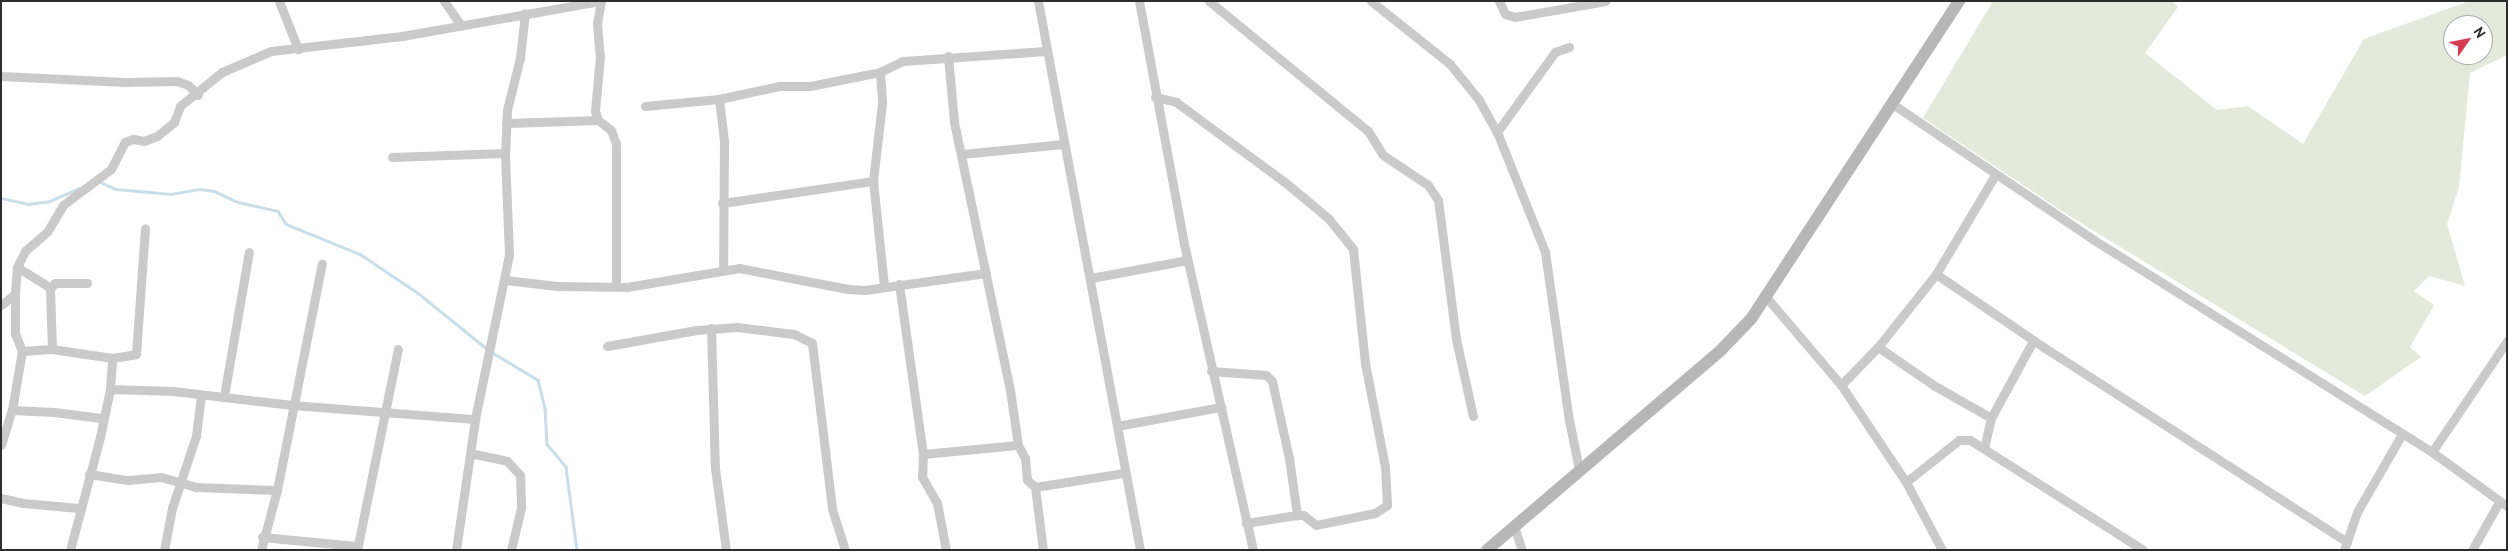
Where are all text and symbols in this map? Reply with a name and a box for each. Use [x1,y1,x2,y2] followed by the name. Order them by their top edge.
[2443,15,2493,65] north arrow
[2470,24,2490,41] text: N

